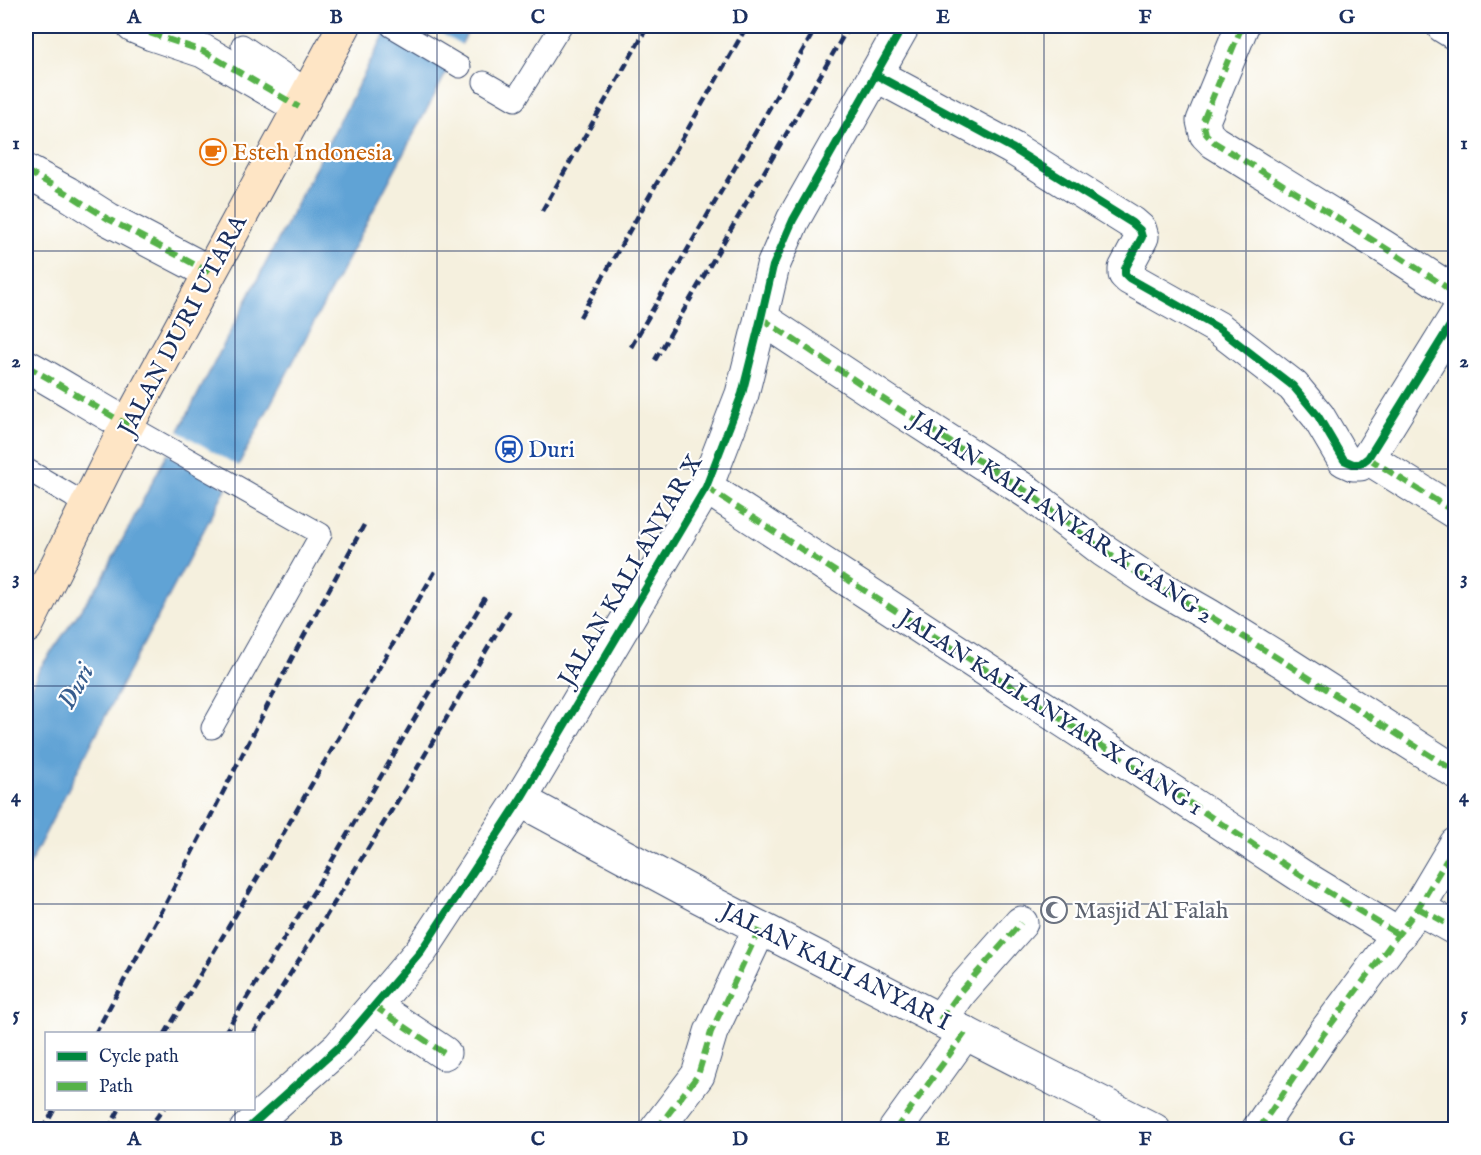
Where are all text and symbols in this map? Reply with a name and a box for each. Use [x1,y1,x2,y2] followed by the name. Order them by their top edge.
[126,5,142,30] text: A
[329,5,343,30] text: B
[531,5,545,30] text: C
[732,5,748,30] text: D
[936,5,950,30] text: E
[1139,5,1152,30] text: F
[1339,5,1356,30] text: G
[12,131,20,156] text: 1
[1460,131,1468,156] text: 1
[198,137,228,167] cafe icon: Esteh Indonesia
[232,138,393,169] place label: Esteh Indonesia
[111,209,255,444] street label: JALAN DURI UTARA
[11,349,21,374] text: 2
[1459,349,1469,374] text: 2
[901,403,1219,632] street label: JALAN KALI ANYAR X GANG 2
[494,434,524,464] station icon: Duri
[528,435,575,466] place label: Duri
[551,449,711,695] street label: JALAN KALI ANYAR X
[12,566,20,591] text: 3
[1460,566,1468,591] text: 3
[890,601,1208,823] street label: JALAN KALI ANYAR X GANG 1
[51,657,103,715] water label: Duri
[11,784,22,809] text: 4
[1459,784,1470,809] text: 4
[713,895,955,1039] street label: JALAN KALI ANYAR I
[1039,895,1069,925] mosque icon: Masjid Al Falah
[1074,896,1229,927] place label: Masjid Al Falah
[12,1002,20,1027] text: 5
[1460,1002,1468,1027] text: 5
[45,1032,255,1110] legend
[99,1046,179,1069] text: Cycle path
[99,1076,133,1099] text: Path
[126,1127,142,1152] text: A
[329,1127,343,1152] text: B
[531,1127,545,1152] text: C
[732,1127,748,1152] text: D
[936,1127,950,1152] text: E
[1139,1127,1152,1152] text: F
[1339,1127,1356,1152] text: G

